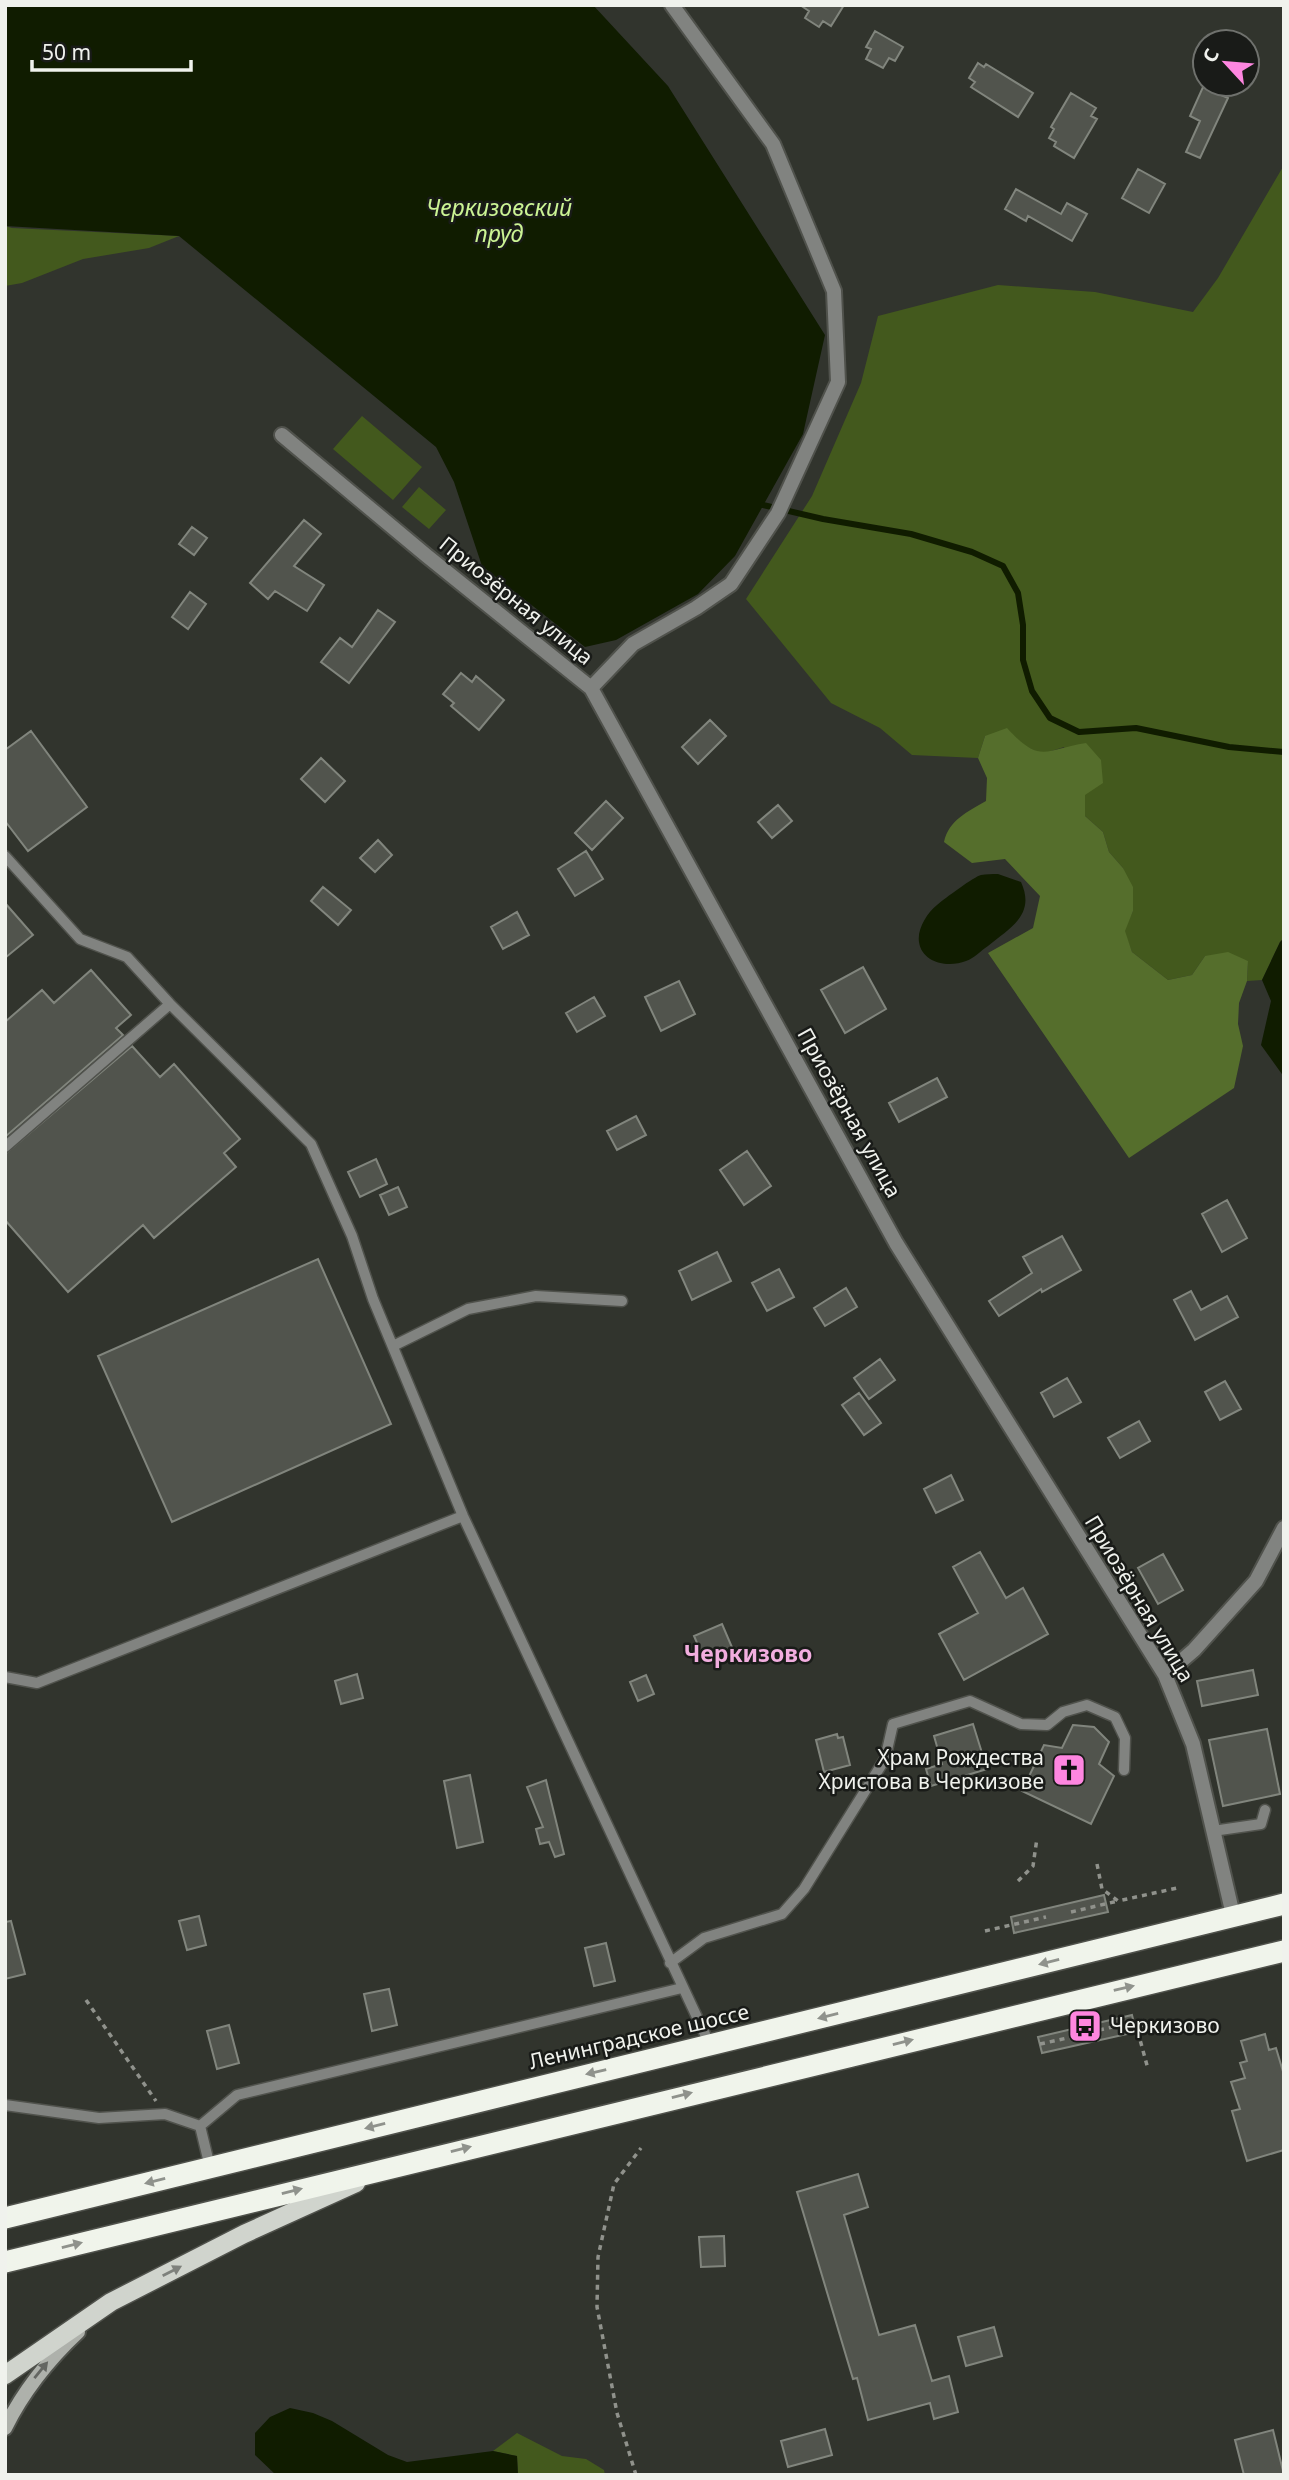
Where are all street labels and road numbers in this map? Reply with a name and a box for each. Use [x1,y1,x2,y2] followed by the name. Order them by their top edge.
[434,530,599,671] street label: Приозёрная улица
[792,1023,908,1202] street label: Приозёрная улица
[1079,1510,1201,1687] street label: Приозёрная улица
[526,1997,752,2075] street label: Ленинградское шоссе

